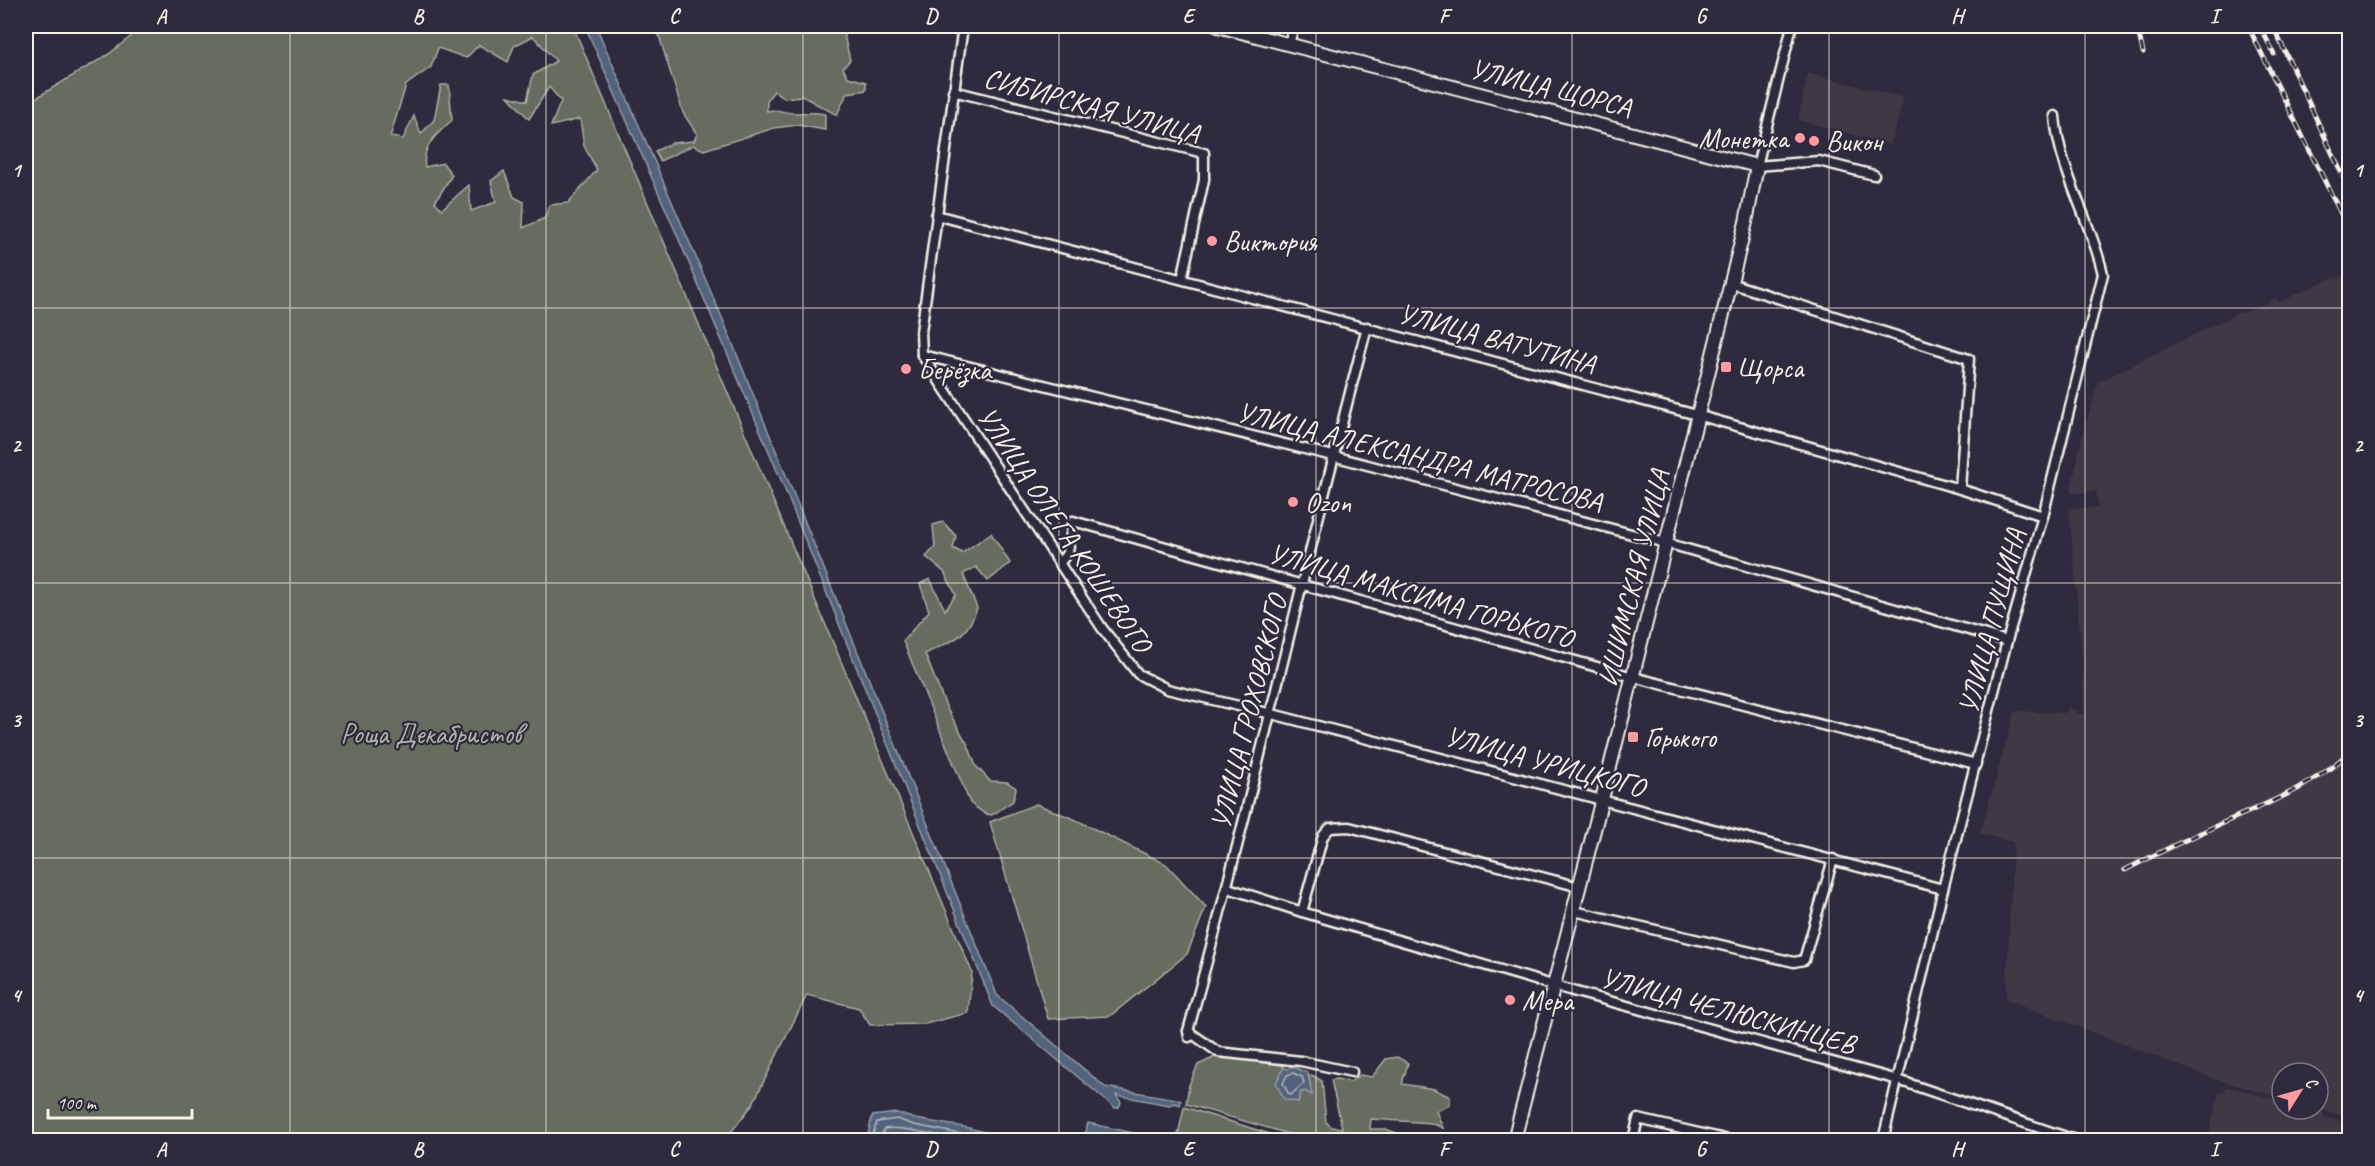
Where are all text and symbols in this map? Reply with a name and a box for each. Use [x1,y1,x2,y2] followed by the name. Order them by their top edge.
[156,4,168,29] text: A
[413,4,425,29] text: B
[669,4,681,29] text: C
[925,4,939,29] text: D
[1183,4,1197,29] text: E
[1439,4,1453,29] text: F
[1696,4,1709,29] text: G
[1951,4,1966,29] text: H
[2210,4,2223,29] text: I
[1466,51,1636,125] street label: УЛИЦА ЩОРСА
[980,60,1205,152] street label: СИБИРСКАЯ УЛИЦА
[1698,121,1791,156] place label: Монетка
[1826,124,1884,159] place label: Викон
[1793,131,1807,145] marker: Монетка
[1807,134,1821,148] marker: Викон
[12,158,23,183] text: 1
[2354,158,2365,183] text: 1
[1224,224,1318,259] place label: Виктория
[1205,234,1219,248] marker: Виктория
[1395,295,1601,382] street label: УЛИЦА ВАТУТИНА
[1738,350,1805,385] place label: Щорса
[918,352,993,388] place label: Берёзка
[1719,360,1733,374] marker: Щорса
[899,362,913,376] marker: Берёзка
[1233,394,1607,519] street label: УЛИЦА АЛЕКСАНДРА МАТРОСОВА
[970,400,1161,661] street label: УЛИЦА ОЛЕГА КОШЕВОГО
[12,433,23,458] text: 2
[2354,433,2365,458] text: 2
[1590,465,1678,690] street label: ИШИМСКАЯ УЛИЦА
[1305,485,1351,520] place label: Ozon
[1286,495,1300,509] marker: Ozon
[1950,524,2033,717] street label: УЛИЦА ПУЩИНА
[1265,535,1580,657] street label: УЛИЦА МАКСИМА ГОРЬКОГО
[1203,589,1295,832] street label: УЛИЦА ГРОХОВСКОГО
[12,708,23,733] text: 3
[2354,708,2365,733] text: 3
[340,716,528,751] park label: Роща Декабристов
[1441,718,1651,806] street label: УЛИЦА УРИЦКОГО
[1645,720,1718,755] place label: Горького
[1626,730,1640,744] marker: Горького
[1597,960,1862,1062] street label: УЛИЦА ЧЕЛЮСКИНЦЕВ
[12,983,24,1008] text: 4
[1522,983,1575,1018] place label: Мера
[2354,983,2366,1008] text: 4
[1503,993,1517,1007] marker: Мера
[2270,1061,2330,1121] north arrow
[2301,1073,2323,1093] text: С
[48,1082,192,1120] scale bar
[57,1092,98,1114] text: 100 m
[156,1137,168,1162] text: A
[413,1137,425,1162] text: B
[669,1137,681,1162] text: C
[925,1137,939,1162] text: D
[1183,1137,1197,1162] text: E
[1439,1137,1453,1162] text: F
[1696,1137,1709,1162] text: G
[1951,1137,1966,1162] text: H
[2210,1137,2223,1162] text: I

